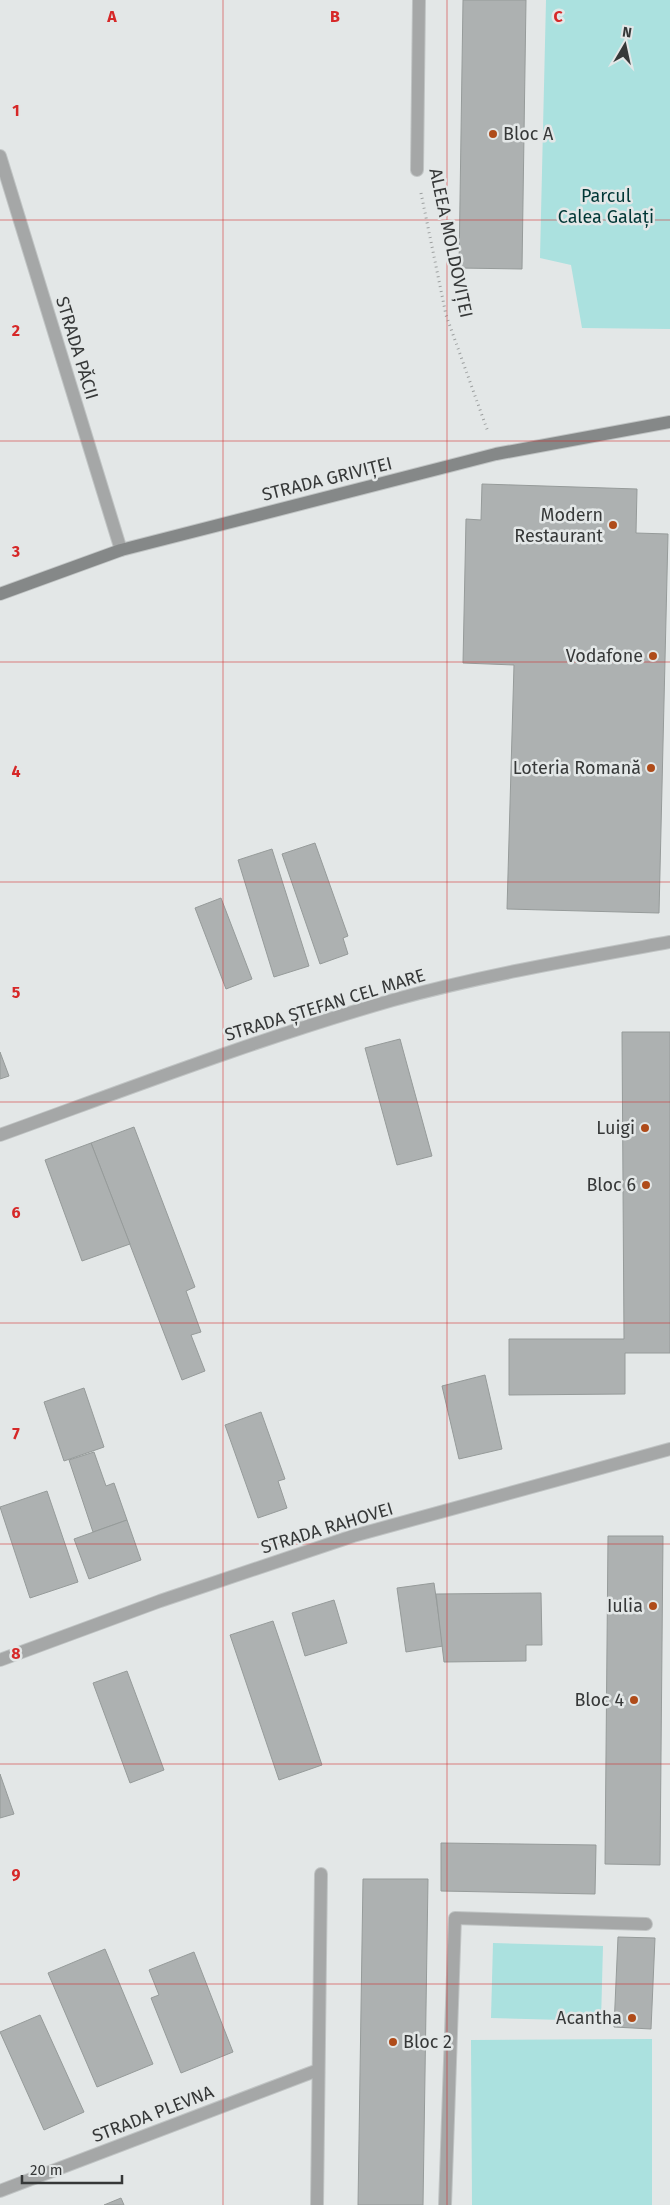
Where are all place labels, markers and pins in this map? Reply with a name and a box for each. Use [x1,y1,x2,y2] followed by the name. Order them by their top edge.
[503,123,554,145] place label: Bloc A
[487,128,499,140] marker: Bloc A
[514,504,603,547] place label: Modern Restaurant
[607,519,619,531] marker: Modern Restaurant
[566,645,643,667] place label: Vodafone
[647,650,659,662] marker: Vodafone
[513,757,641,779] place label: Loteria Romană
[645,762,657,774] marker: Loteria Romană
[596,1117,635,1139] place label: Luigi
[639,1122,651,1134] marker: Luigi
[586,1174,636,1196] place label: Bloc 6
[640,1179,652,1191] marker: Bloc 6
[607,1595,643,1617] place label: Iulia
[647,1600,659,1612] marker: Iulia
[574,1689,624,1711] place label: Bloc 4
[628,1694,640,1706] marker: Bloc 4
[556,2007,622,2029] place label: Acantha
[626,2012,638,2024] marker: Acantha
[403,2031,452,2053] place label: Bloc 2
[387,2036,399,2048] marker: Bloc 2

